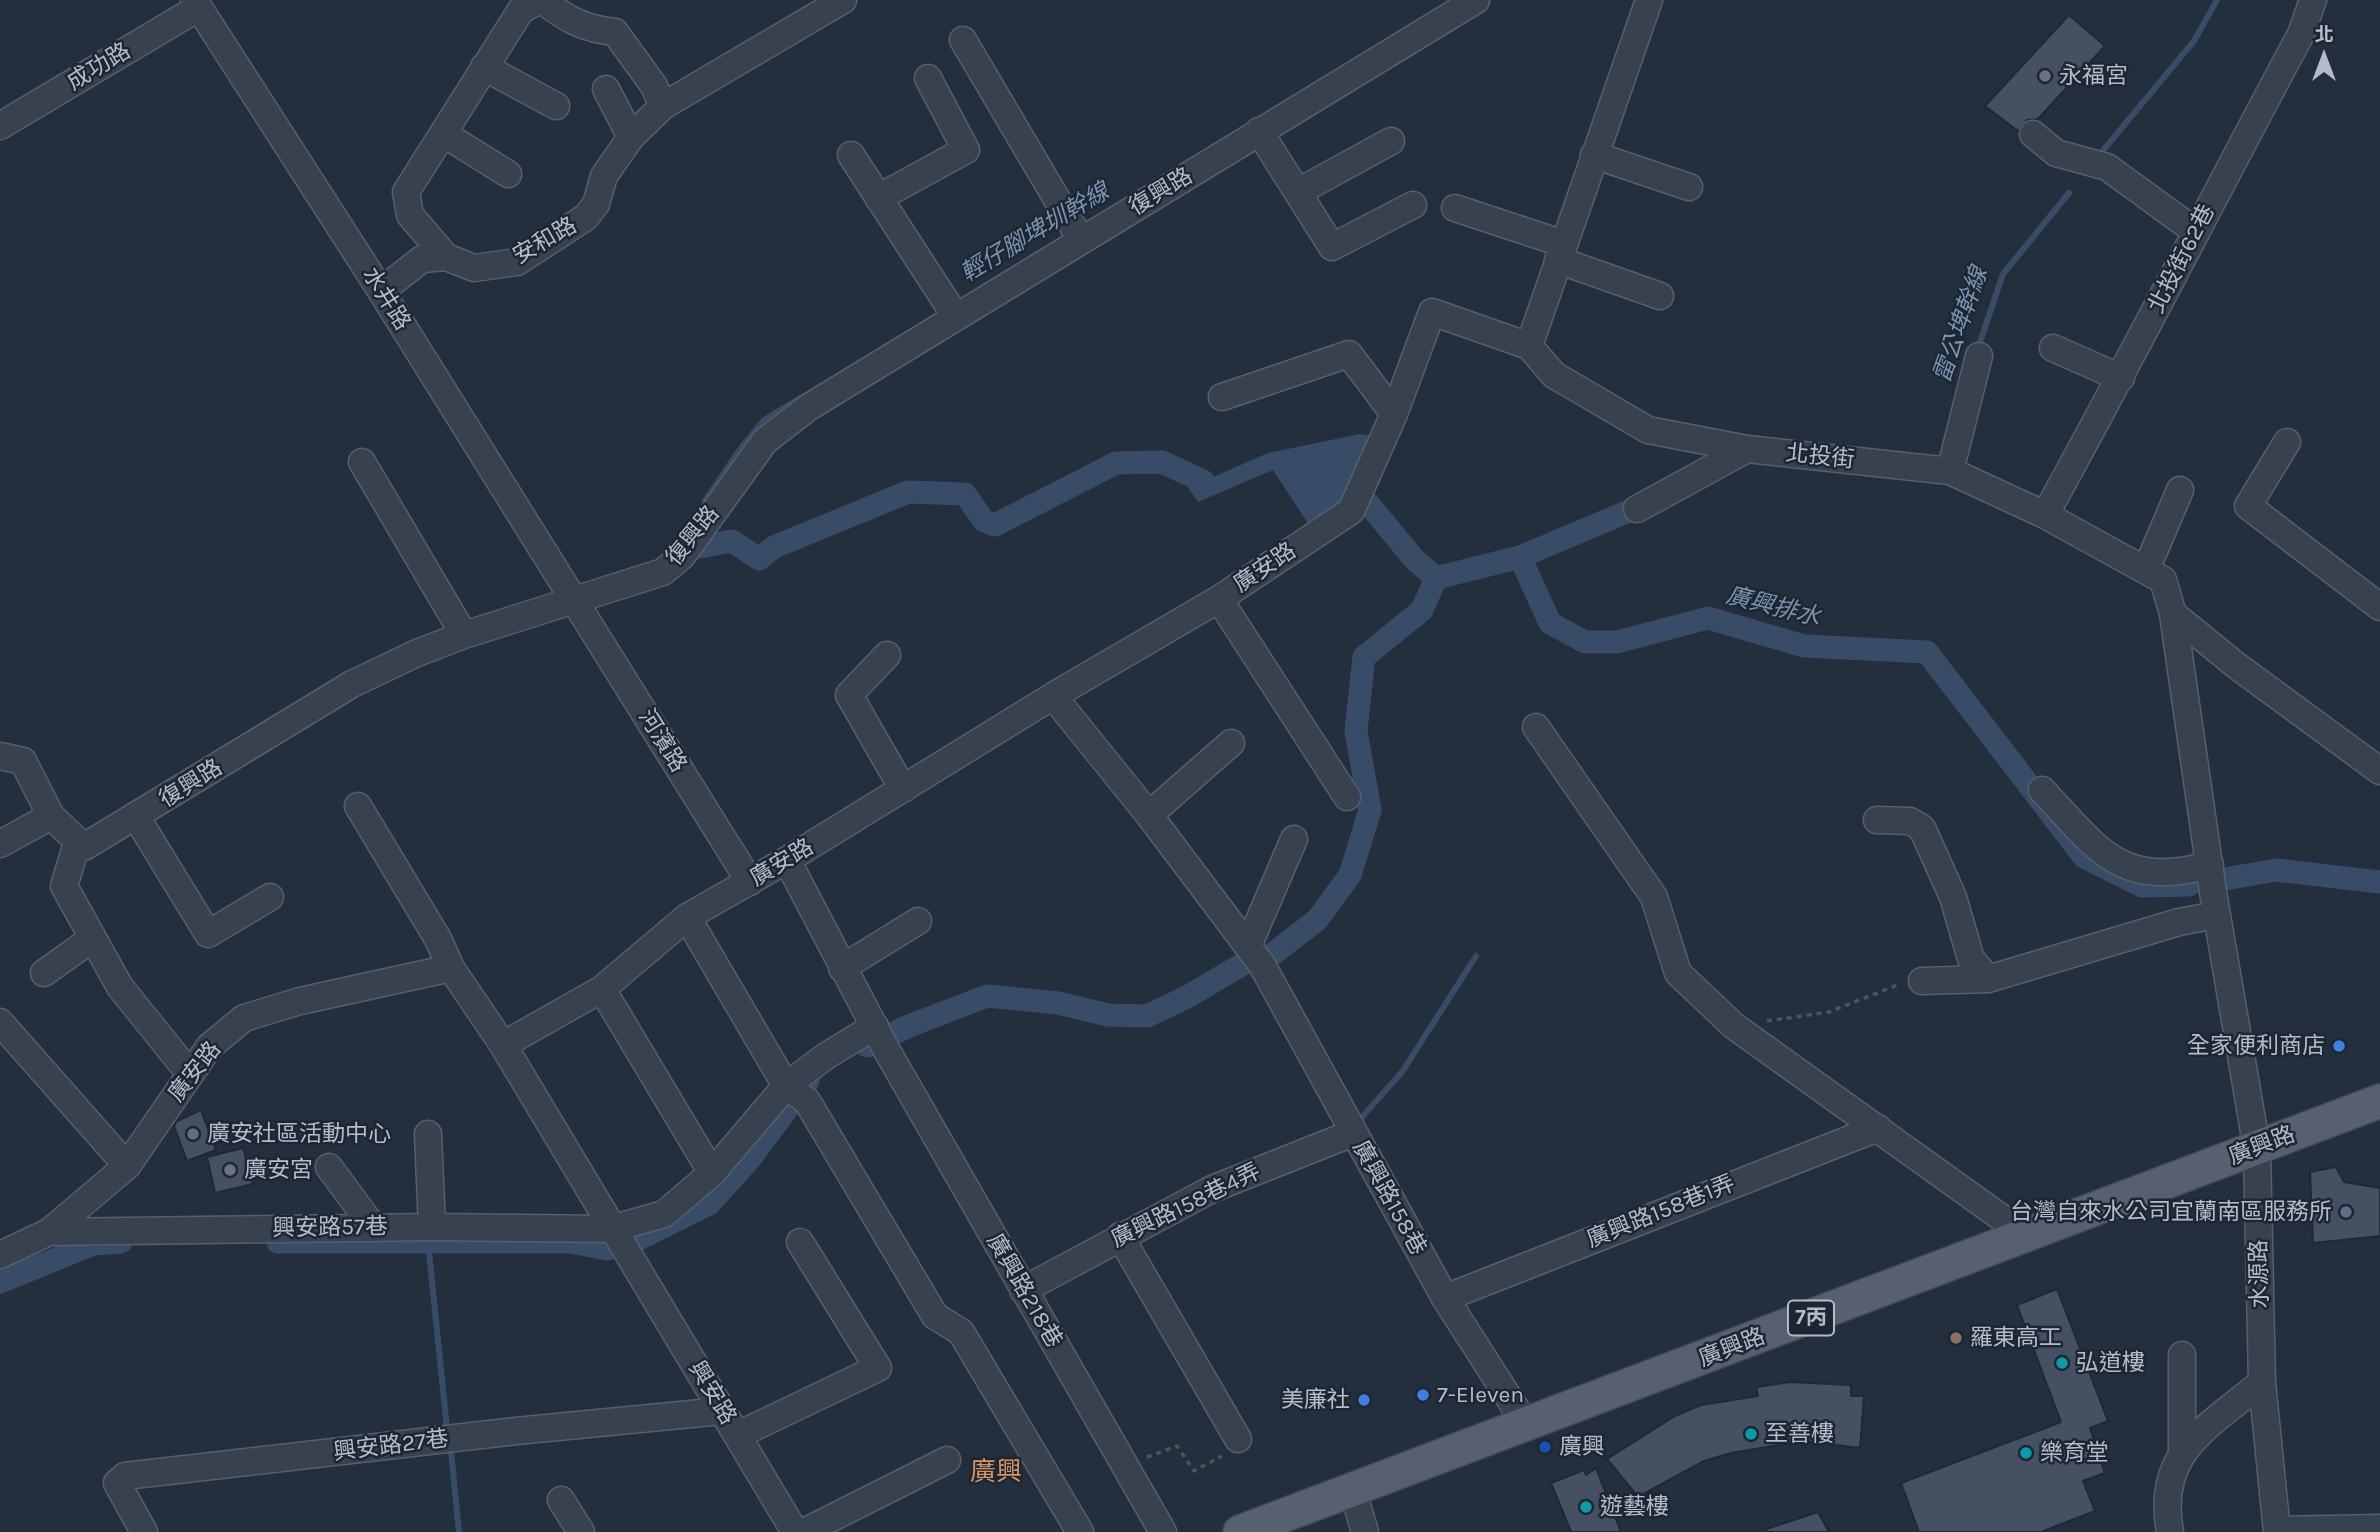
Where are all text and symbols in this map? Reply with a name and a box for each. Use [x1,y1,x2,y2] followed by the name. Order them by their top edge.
[2289,21,2359,91] north arrow
[2314,24,2334,46] text: 北
[62,37,136,97] street label: 成功路
[2059,62,2128,90] place label: 永福宮
[2037,68,2053,84] marker: 永福宮
[1124,162,1198,222] street label: 復興路
[956,177,1114,289] water label: 輕仔腳埤圳幹線
[2143,200,2221,318] street label: 北投街62巷
[508,212,582,270] street label: 安和路
[356,262,416,336] street label: 水井路
[1928,264,1994,386] water label: 雷公埤幹線
[1784,440,1856,474] street label: 北投街
[661,501,725,571] street label: 復興路
[1229,537,1301,599] street label: 廣安路
[1723,581,1823,633] water label: 廣興排水
[632,704,692,778] street label: 河濱路
[154,754,228,814] street label: 復興路
[745,833,819,893] street label: 廣安路
[2187,1032,2325,1060] place label: 全家便利商店
[163,1036,227,1108] street label: 廣安路
[2331,1038,2347,1054] marker: 全家便利商店
[207,1120,391,1148] place label: 廣安社區活動中心
[2225,1121,2299,1171] street label: 廣興路
[185,1126,201,1142] marker: 廣安社區活動中心
[1346,1136,1432,1260] street label: 廣興路158巷
[244,1156,313,1184] place label: 廣安宮
[1107,1158,1265,1254] street label: 廣興路158巷4弄
[222,1162,238,1178] marker: 廣安宮
[1583,1170,1739,1254] street label: 廣興路158巷1弄
[2010,1198,2332,1226] place label: 台灣自來水公司宜蘭南區服務所
[2338,1204,2354,1220] marker: 台灣自來水公司宜蘭南區服務所
[272,1213,388,1243] street label: 興安路57巷
[980,1229,1068,1353] street label: 廣興路218巷
[2246,1239,2274,1309] street label: 水源路
[1788,1300,1834,1336] road number: 7丙
[1695,1323,1769,1373] street label: 廣興路
[1970,1324,2062,1352] place label: 羅東高工
[1948,1330,1964,1346] marker: 羅東高工
[2076,1349,2145,1377] place label: 弘道樓
[2054,1355,2070,1371] marker: 弘道樓
[682,1356,742,1430] street label: 興安路
[1437,1381,1524,1409] place label: 7-Eleven
[1281,1386,1350,1414] place label: 美廉社
[1415,1387,1431,1403] marker: 7-Eleven
[1356,1392,1372,1408] marker: 美廉社
[1765,1420,1834,1448] place label: 至善樓
[332,1425,450,1467] street label: 興安路27巷
[1743,1426,1759,1442] marker: 至善樓
[1559,1433,1605,1461] place label: 廣興
[1537,1439,1553,1455] marker: 廣興
[2040,1439,2109,1467] place label: 樂育堂
[2018,1445,2034,1461] marker: 樂育堂
[970,1457,1022,1489] district label: 廣興
[1600,1493,1669,1521] place label: 遊藝樓
[1578,1499,1594,1515] marker: 遊藝樓

